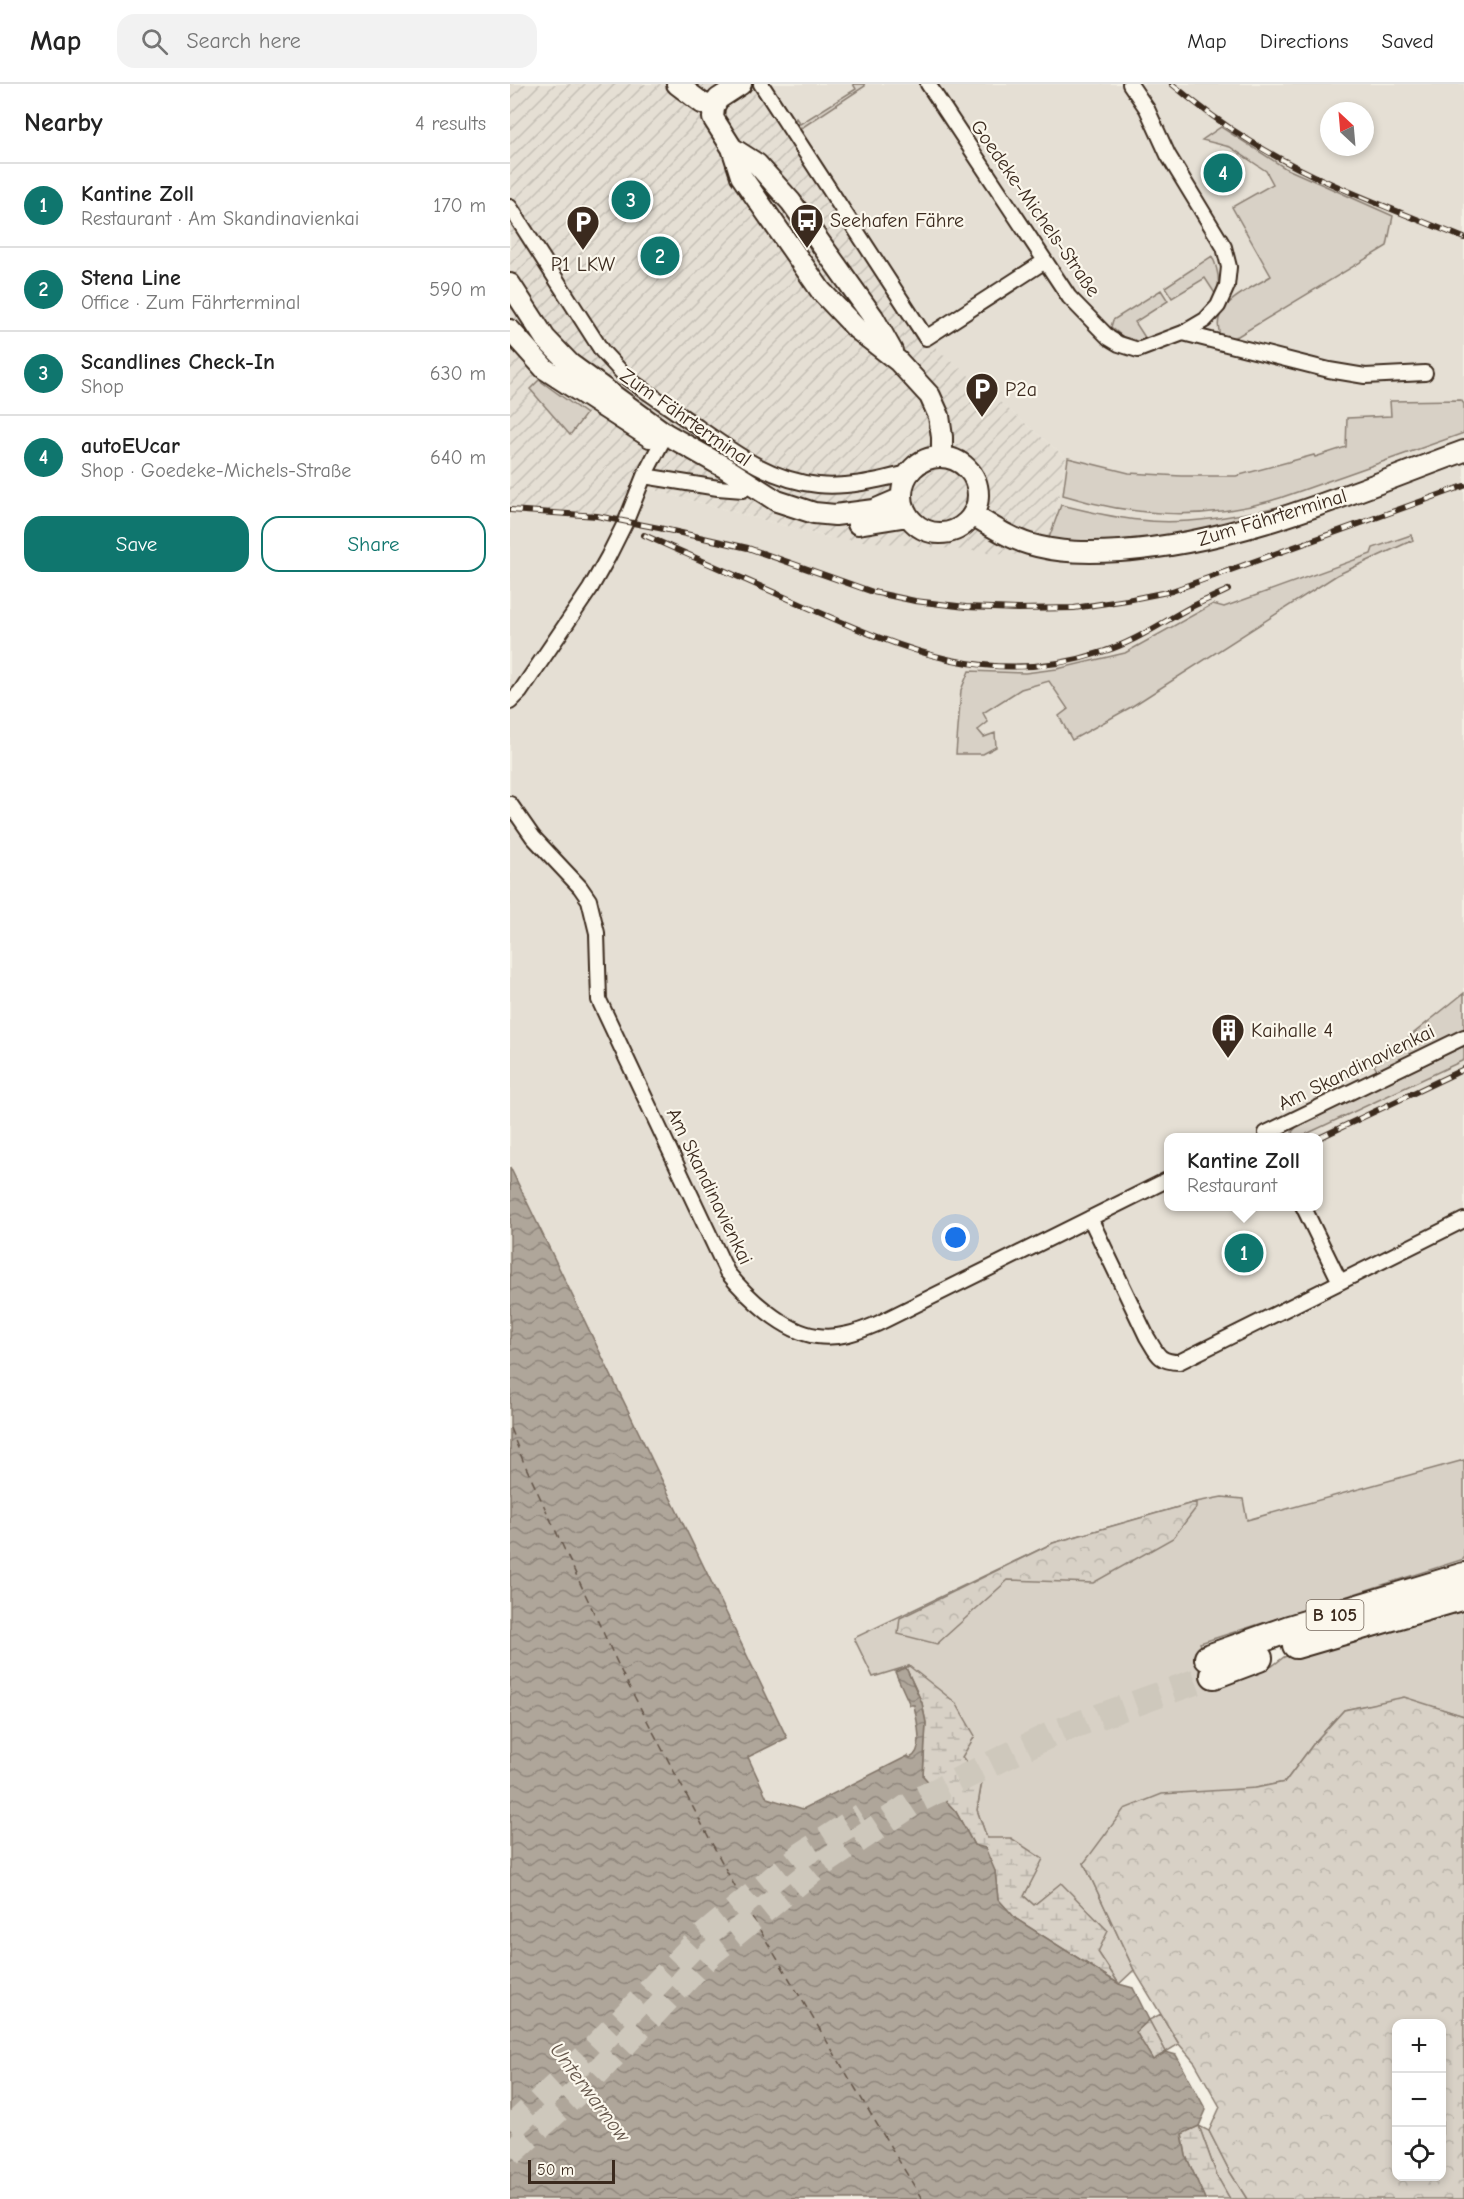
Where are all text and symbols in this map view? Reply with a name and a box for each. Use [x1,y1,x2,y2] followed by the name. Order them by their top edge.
[117,14,537,68] search box
[30,25,81,57] text: Map
[138,25,171,58] icon: search
[186,28,301,54] text: Search here
[1187,29,1227,53] text: Map
[1260,29,1349,53] text: Directions
[1382,29,1434,53] text: Saved
[1320,102,1374,156] north arrow
[24,108,103,138] text: Nearby
[415,112,486,135] text: 4 results
[966,115,1105,301] street label: Goedeke-Michels-Straße
[1204,150,1242,196] pin: 4
[612,178,650,222] pin: 3
[81,181,194,207] text: Kantine Zoll
[40,194,47,217] text: 1
[433,194,486,217] text: 170 m
[789,202,825,249] bus stop icon: Seehafen Fähre
[565,204,601,251] parking icon: P1 LKW
[81,207,359,230] text: Restaurant · Am Skandinavienkai
[830,209,964,232] place label: Seehafen Fähre
[640,234,680,279] pin: 2
[551,253,616,276] place label: P1 LKW
[81,265,181,291] text: Stena Line
[39,278,48,301] text: 2
[429,278,486,301] text: 590 m
[81,291,301,314] text: Office · Zum Fährterminal
[81,349,275,375] text: Scandlines Check-In
[39,362,48,385] text: 3
[430,362,486,385] text: 630 m
[616,364,756,471] street label: Zum Fährterminal
[964,371,1000,418] parking icon: P2a
[81,375,124,398] text: Shop
[1005,378,1037,401] place label: P2a
[81,433,180,459] text: autoEUcar
[39,446,48,469] text: 4
[430,446,486,469] text: 640 m
[81,459,351,482] text: Shop · Goedeke-Michels-Straße
[1195,484,1349,551] street label: Zum Fährterminal
[24,516,249,572] button: Save
[261,516,486,572] button: Share
[1210,1012,1246,1059] building icon: Kaihalle 4
[1251,1019,1333,1042] place label: Kaihalle 4
[1274,1020,1438,1115] street label: Am Skandinavienkai
[662,1104,757,1268] street label: Am Skandinavienkai
[1164,1133,1323,1211] popup
[1187,1148,1300,1174] text: Kantine Zoll
[1187,1174,1277,1197] text: Restaurant
[941,1223,970,1252] your location
[1224,1230,1264,1276] pin: 1
[1306,1600,1364,1630] road number: B 105
[1392,2019,1446,2181] map controls
[1392,2019,1446,2073] button: +
[545,2038,636,2148] water label: Unterwarnow
[1392,2073,1446,2127] button: −
[1392,2127,1446,2181] button: locate
[528,2157,615,2184] scale bar
[537,2161,574,2179] text: 50 m

